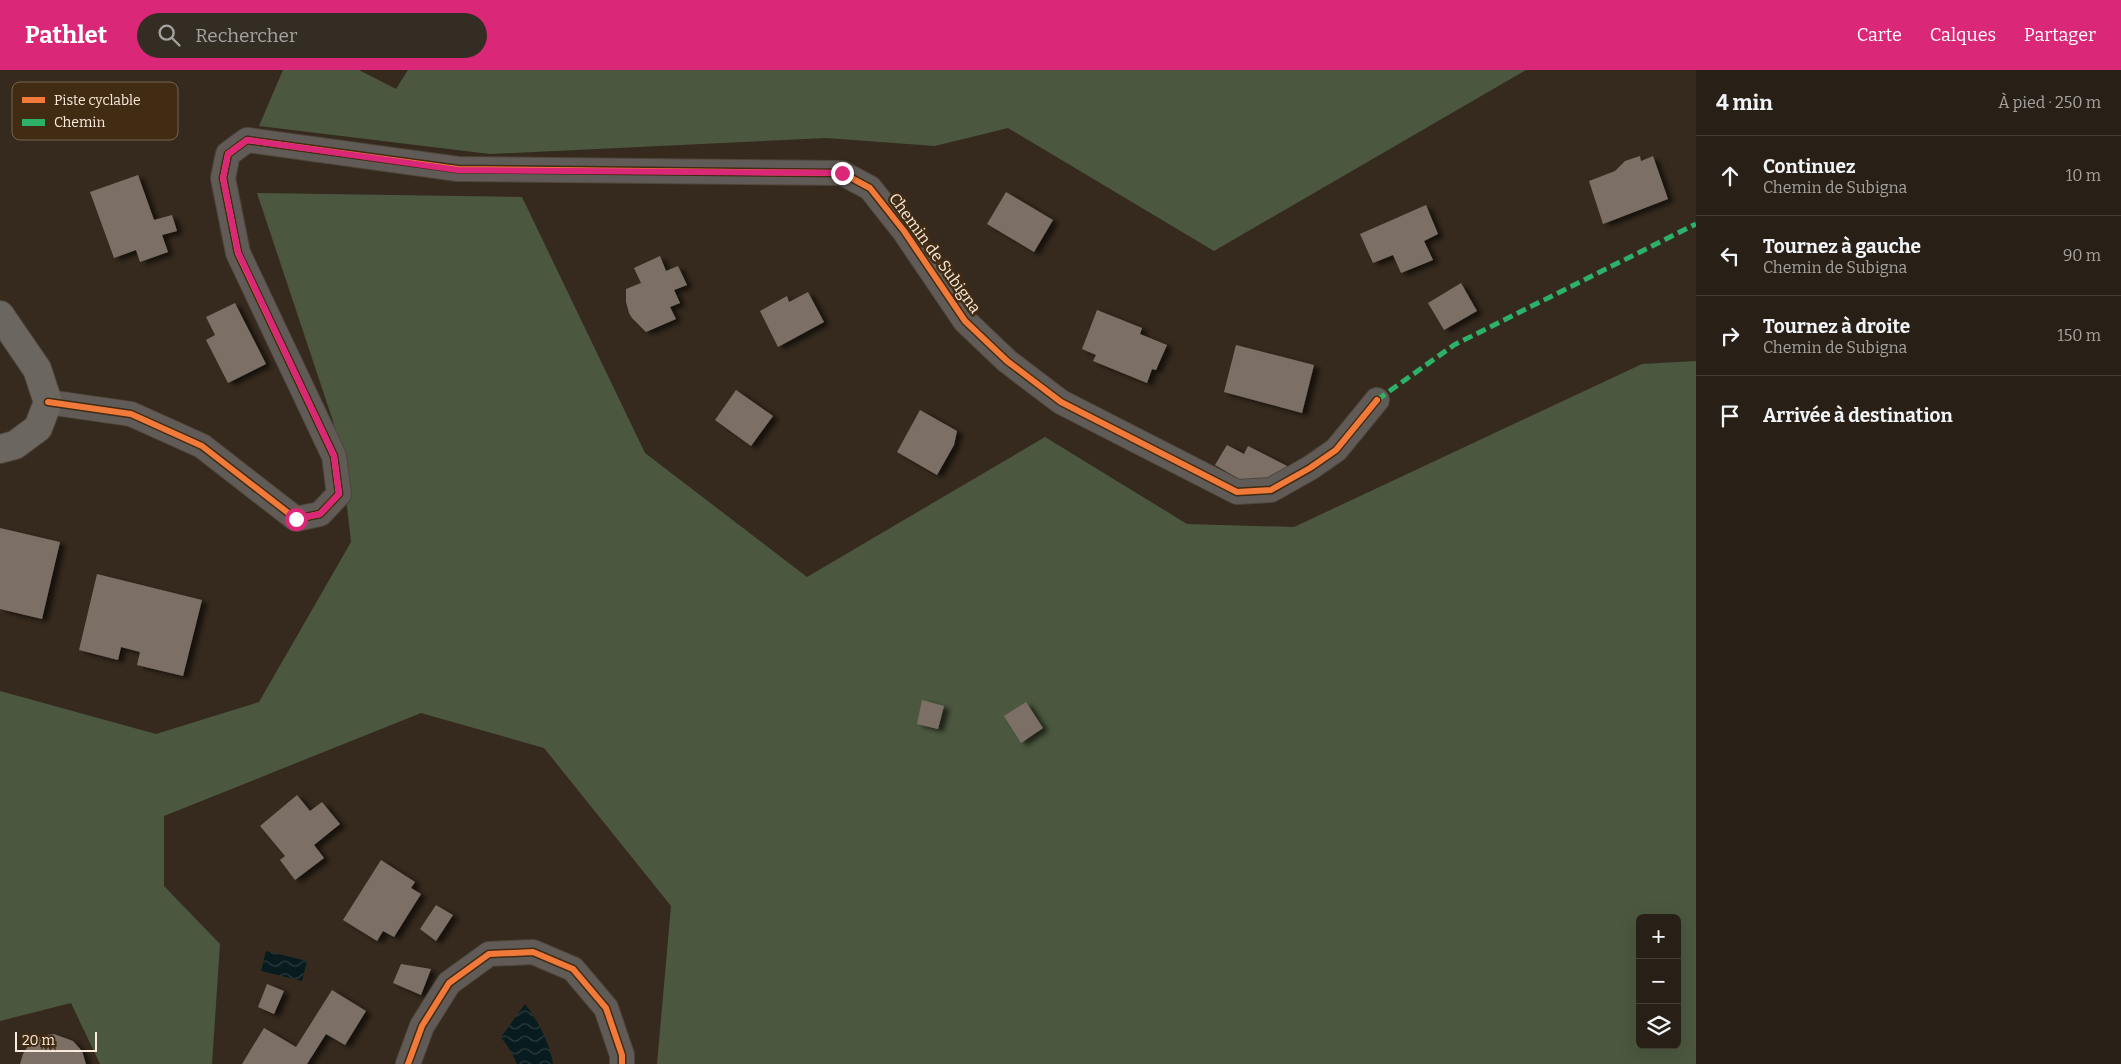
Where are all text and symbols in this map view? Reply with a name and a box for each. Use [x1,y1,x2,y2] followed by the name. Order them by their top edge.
[137,13,487,58] search box
[25,21,107,49] text: Pathlet
[155,21,183,49] icon: search
[195,24,297,47] text: Rechercher
[1857,24,1902,46] text: Carte
[1930,24,1996,46] text: Calques
[2024,24,2096,46] text: Partager
[12,82,178,140] legend
[1716,90,1773,116] text: 4 min
[54,92,141,109] text: Piste cyclable
[1998,93,2101,112] text: À pied · 250 m
[54,114,106,131] text: Chemin
[1763,155,1856,178] text: Continuez
[831,162,854,185] route end
[1716,162,1744,190] icon: ahead
[2066,166,2101,185] text: 10 m
[1763,178,1907,197] text: Chemin de Subigna
[885,189,985,317] street label: Chemin de Subigna
[1763,235,1921,258] text: Tournez à gauche
[1716,242,1744,270] icon: left
[2063,246,2101,265] text: 90 m
[1763,258,1907,277] text: Chemin de Subigna
[1763,315,1910,338] text: Tournez à droite
[1716,322,1744,350] icon: right
[2057,326,2101,345] text: 150 m
[1763,338,1907,357] text: Chemin de Subigna
[1716,402,1744,430] icon: arrive
[1763,404,1953,427] text: Arrivée à destination
[285,508,308,531] route start
[1636,914,1681,1049] map controls
[1636,914,1681,959] button: +
[1636,959,1681,1004] button: −
[1636,1004,1681,1049] button: layers
[15,1029,98,1052] scale bar
[22,1032,55,1049] text: 20 m

